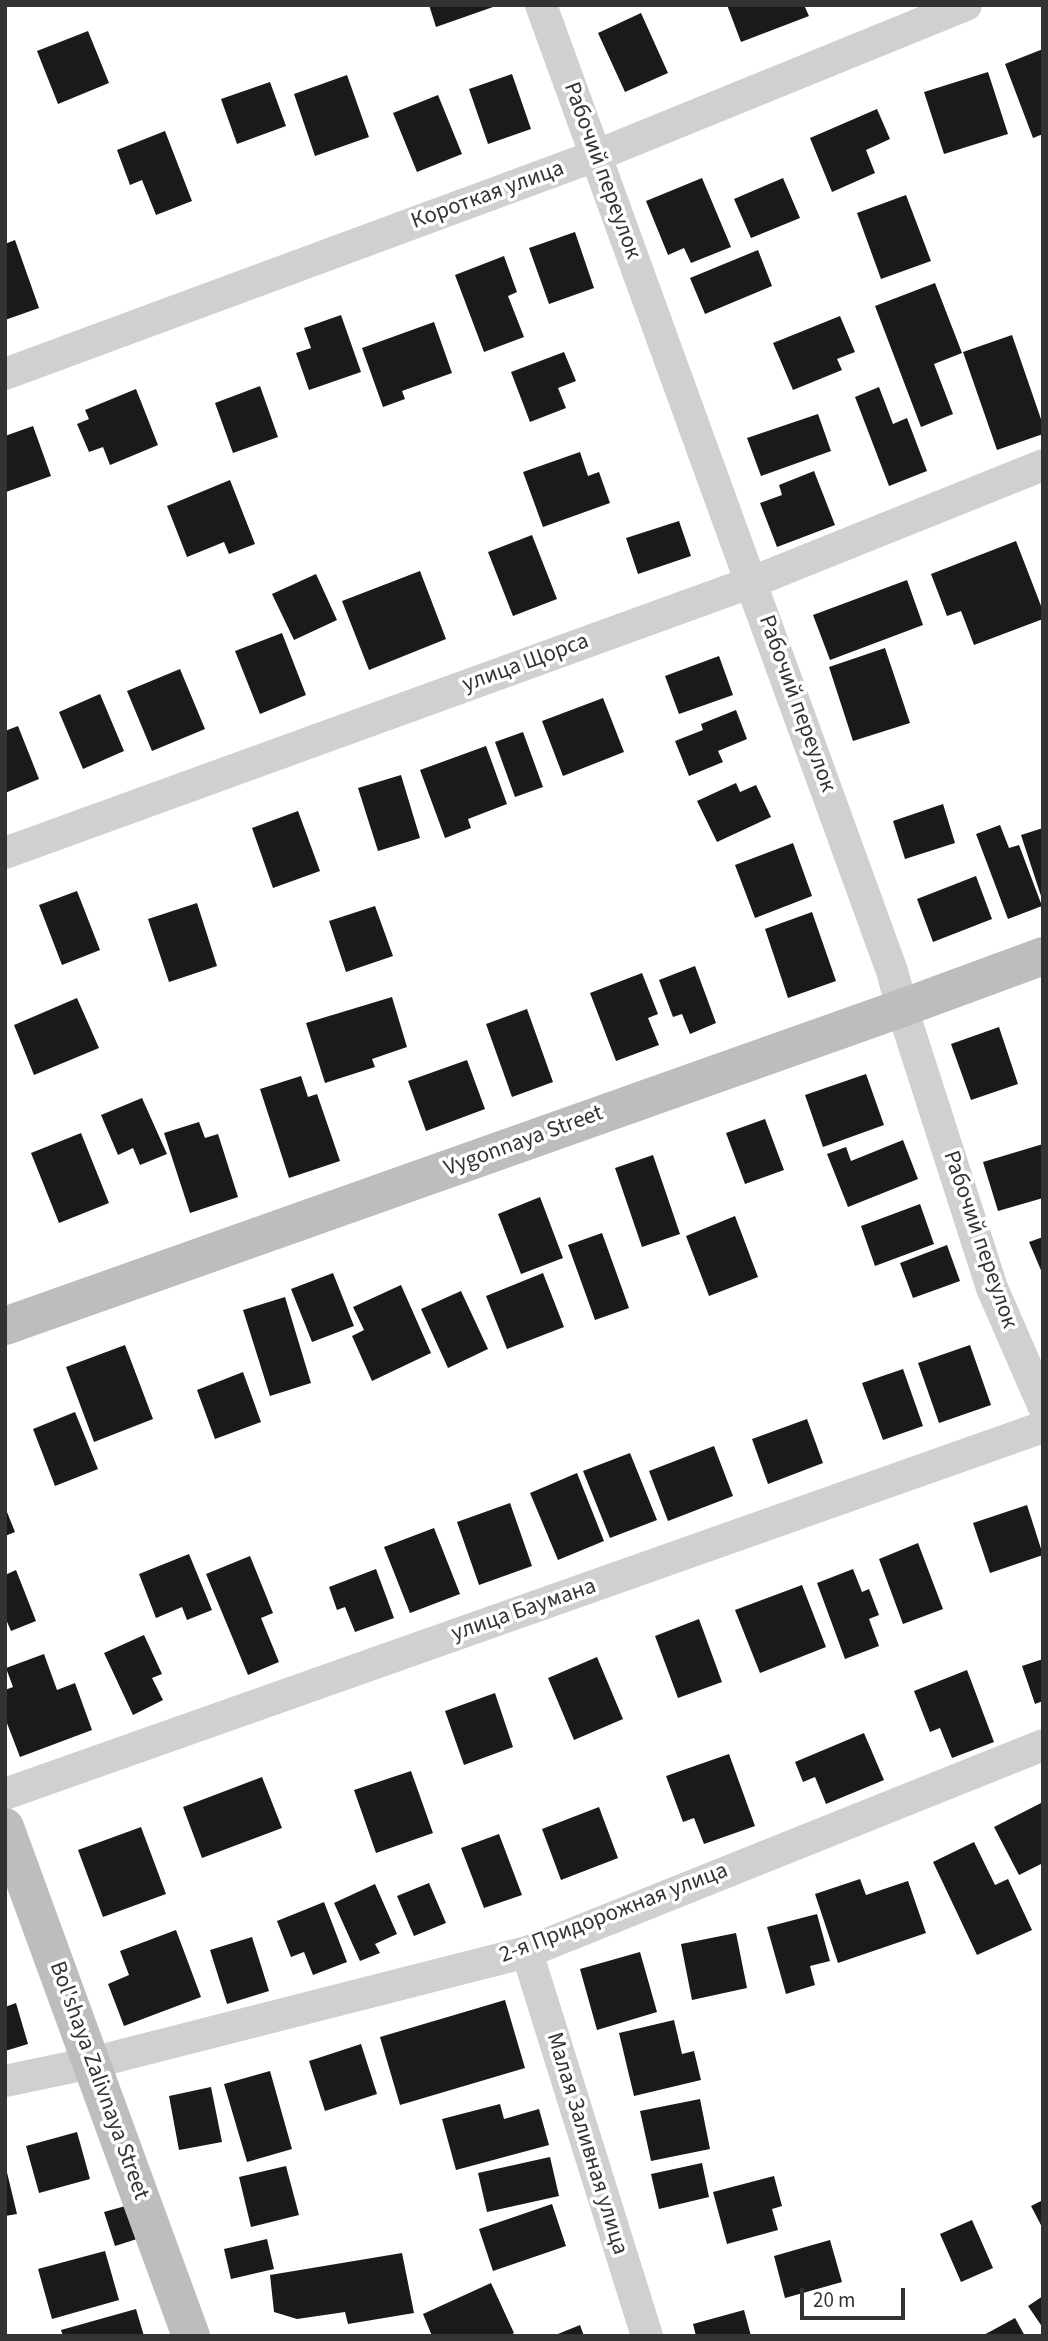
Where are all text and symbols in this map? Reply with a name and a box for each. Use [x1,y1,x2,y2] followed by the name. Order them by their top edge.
[556,79,646,263] street label: Рабочий переулок
[408,156,568,236] street label: Короткая улица
[751,612,841,796] street label: Рабочий переулок
[459,628,593,700] street label: улица Щорса
[441,1100,607,1184] street label: Vygonnaya Street
[936,1148,1022,1332] street label: Рабочий переулок
[448,1573,600,1649] street label: улица Баумана
[496,1858,732,1970] street label: 2-я Придорожная улица
[42,1958,154,2204] street label: Bol'shaya Zalivnaya Street
[539,2030,633,2258] street label: Малая Заливная улица
[803,2274,908,2318] scale bar
[813,2285,855,2315] text: 20 m

